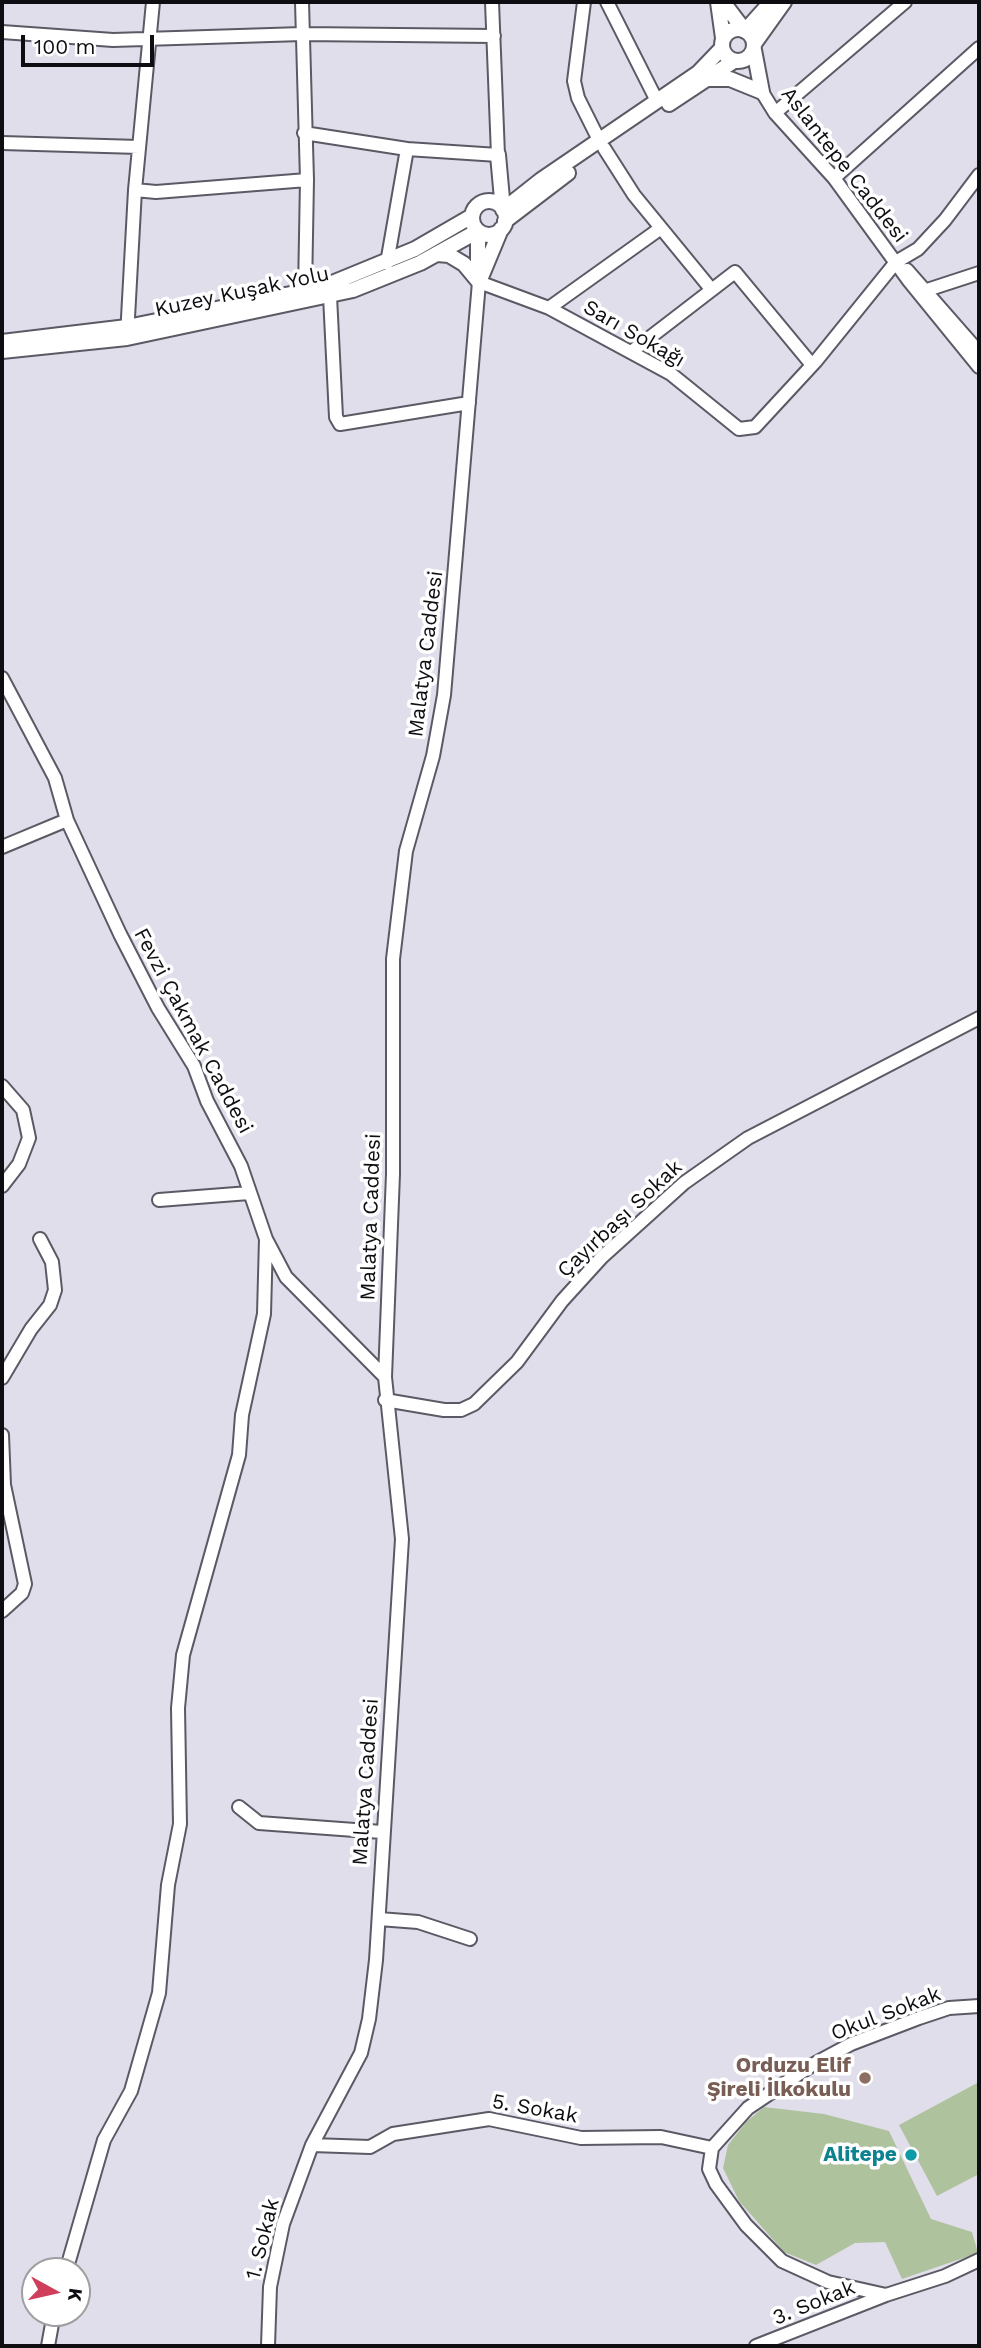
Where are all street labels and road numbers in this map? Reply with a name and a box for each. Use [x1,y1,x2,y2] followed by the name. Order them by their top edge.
[775,82,913,248] street label: Aslantepe Caddesi
[153,261,331,323] street label: Kuzey Kuşak Yolu
[579,295,689,373] street label: Sarı Sokağı
[403,569,449,739] street label: Malatya Caddesi
[128,924,258,1138] street label: Fevzi Çakmak Caddesi
[355,1133,387,1301] street label: Malatya Caddesi
[552,1155,688,1283] street label: Çayırbaşı Sokak
[348,1698,384,1866] street label: Malatya Caddesi
[828,1982,944,2046] street label: Okul Sokak
[490,2089,580,2129] street label: 5. Sokak
[241,2196,285,2282] street label: 1. Sokak
[769,2275,859,2331] street label: 3. Sokak

